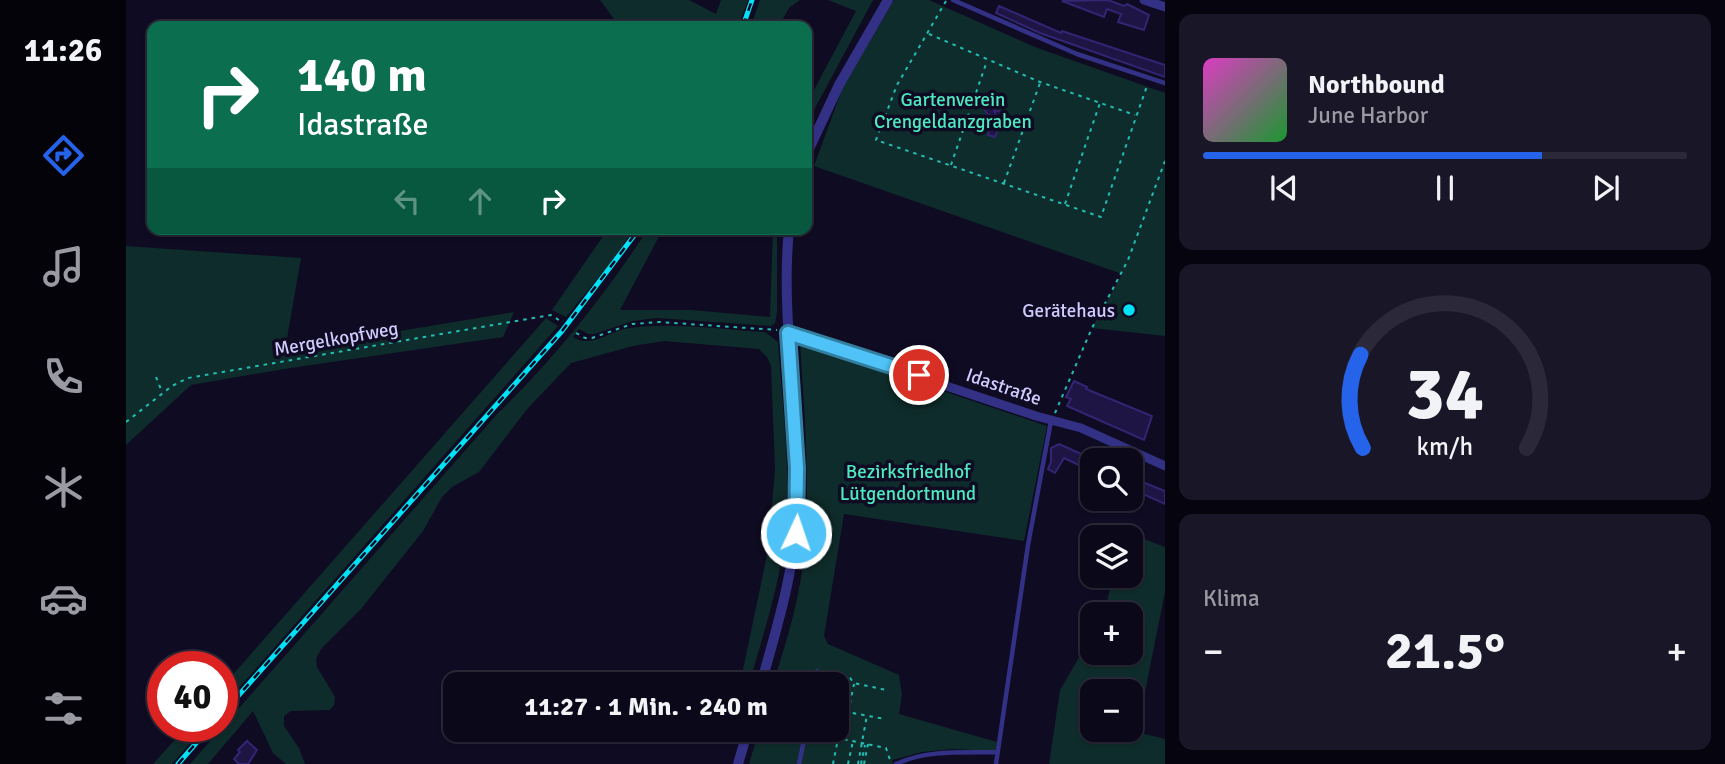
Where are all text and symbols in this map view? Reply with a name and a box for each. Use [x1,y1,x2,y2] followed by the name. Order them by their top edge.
[24,31,102,70] text: 11:26
[297,45,427,105] text: 140 m
[182,49,273,140] icon: right
[1308,69,1445,101] text: Northbound
[874,88,1032,134] park label: Gartenverein Crengeldanzgraben
[1308,101,1428,130] text: June Harbor
[297,105,429,144] text: Idastraße
[39,131,88,180] icon: directions
[1265,169,1303,207] icon: previous
[1426,169,1464,207] icon: pause
[1587,169,1625,207] icon: next
[388,182,426,220] icon: left
[461,182,499,220] icon: ahead
[534,182,572,220] icon: right
[39,242,88,291] icon: music
[1022,299,1115,323] place label: Gerätehaus
[1121,302,1137,318] marker: Gerätehaus
[272,316,400,362] street label: Mergelkopfweg
[889,345,949,405] pin
[1406,350,1484,439] text: 34
[39,352,88,401] icon: phone
[900,356,938,394] icon: arrive
[963,363,1045,411] street label: Idastraße
[1417,431,1473,462] text: km/h
[1080,448,1143,742] map controls
[1080,448,1143,511] button: search
[840,460,976,506] park label: Bezirksfriedhof Lütgendortmund
[39,463,88,512] icon: climate
[759,496,833,570] position arrow
[1080,525,1143,588] button: layers
[39,574,88,623] icon: car
[1203,584,1260,613] text: Klima
[1080,602,1143,665] button: +
[1385,619,1505,683] text: 21.5°
[1203,628,1224,675] text: −
[1666,628,1687,675] text: +
[147,651,238,742] speed limit sign: 40
[1080,679,1143,742] button: −
[39,684,88,733] icon: filters
[524,691,768,723] text: 11:27 · 1 Min. · 240 m

